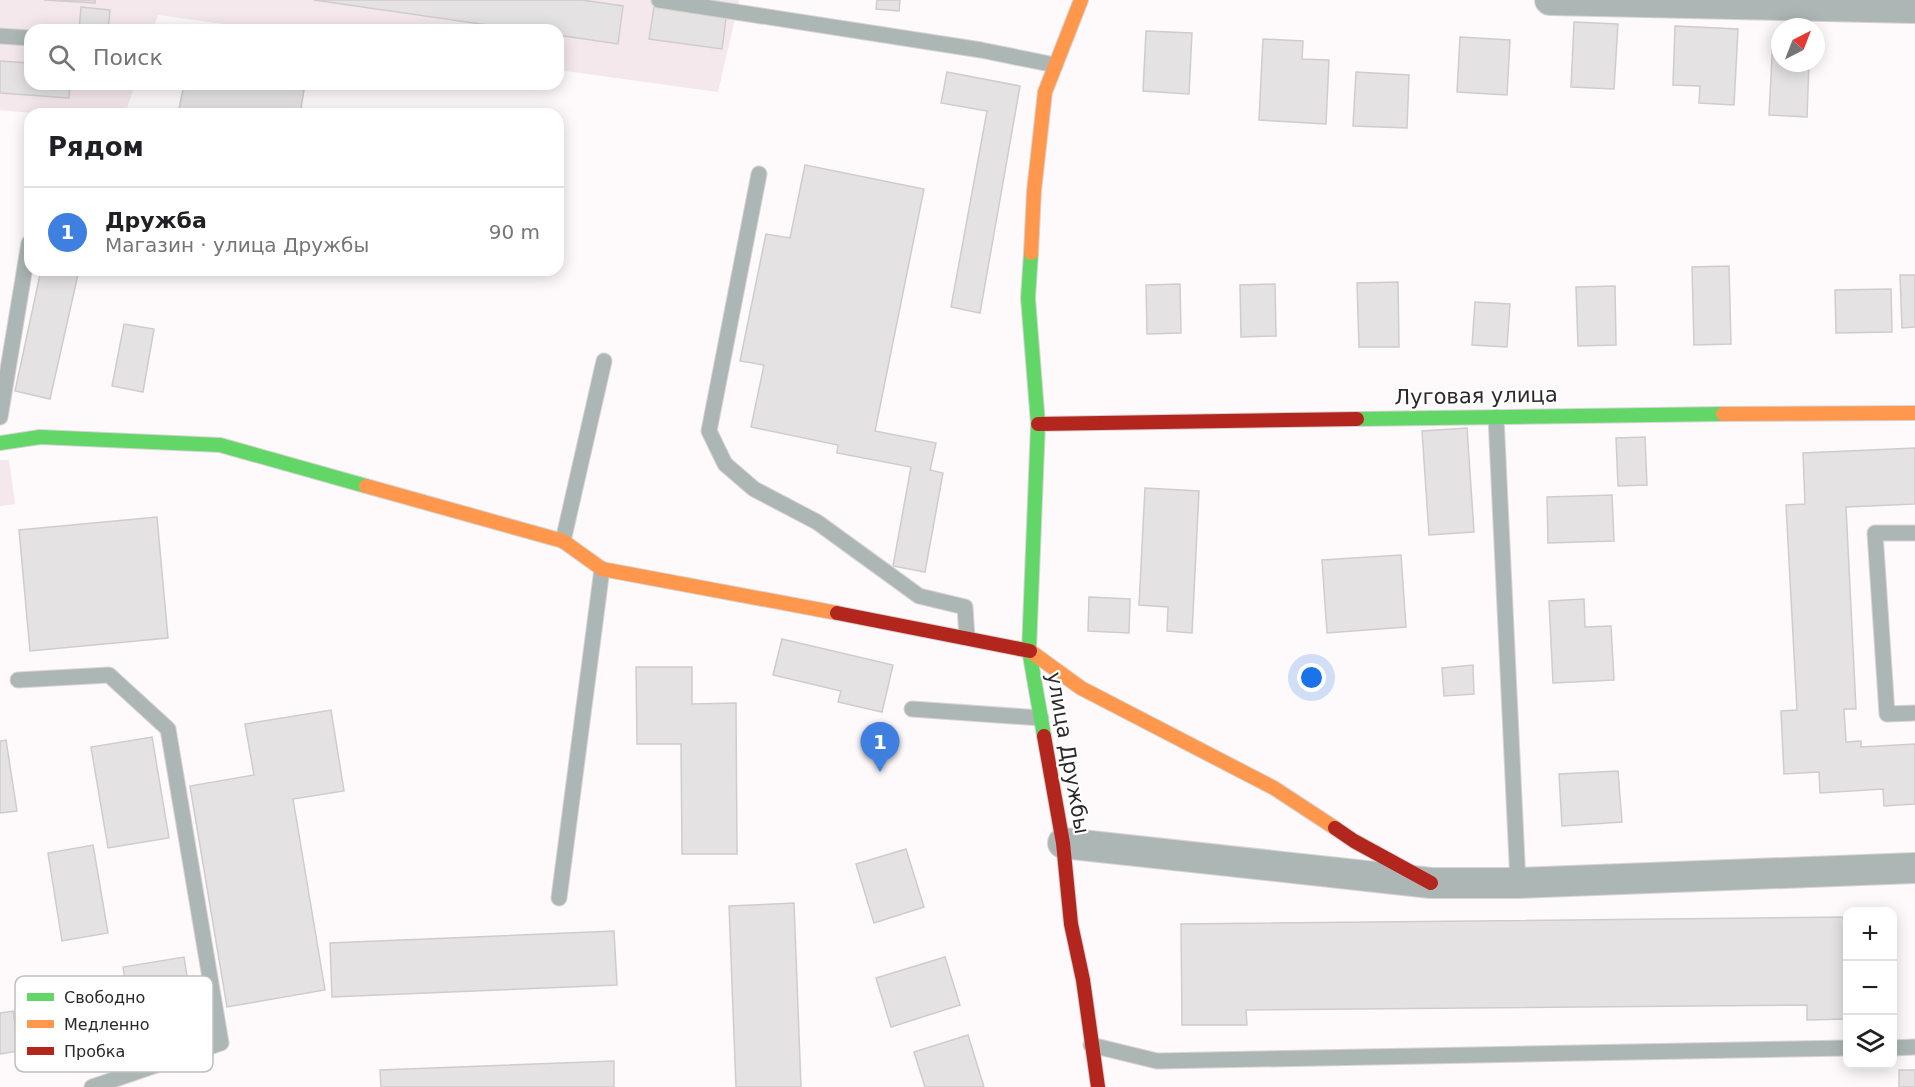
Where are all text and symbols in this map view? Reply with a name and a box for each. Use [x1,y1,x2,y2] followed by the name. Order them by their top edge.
[1771,18,1825,72] north arrow
[24,24,564,90] search box
[45,41,78,74] icon: search
[93,45,163,70] text: Поиск
[48,132,144,162] text: Рядом
[105,208,207,233] text: Дружба
[61,220,74,244] text: 1
[489,220,540,244] text: 90 m
[105,233,369,257] text: Магазин · улица Дружбы
[1394,383,1558,409] street label: Луговая улица
[1297,663,1326,692] your location
[1042,670,1094,836] street label: улица Дружбы
[860,722,900,772] pin: 1
[1843,907,1897,1069] map controls
[1843,907,1897,961] button: +
[1843,961,1897,1015] button: −
[15,976,213,1072] legend
[64,988,145,1007] text: Свободно
[64,1015,150,1034] text: Медленно
[1843,1015,1897,1069] button: layers
[64,1042,125,1061] text: Пробка

